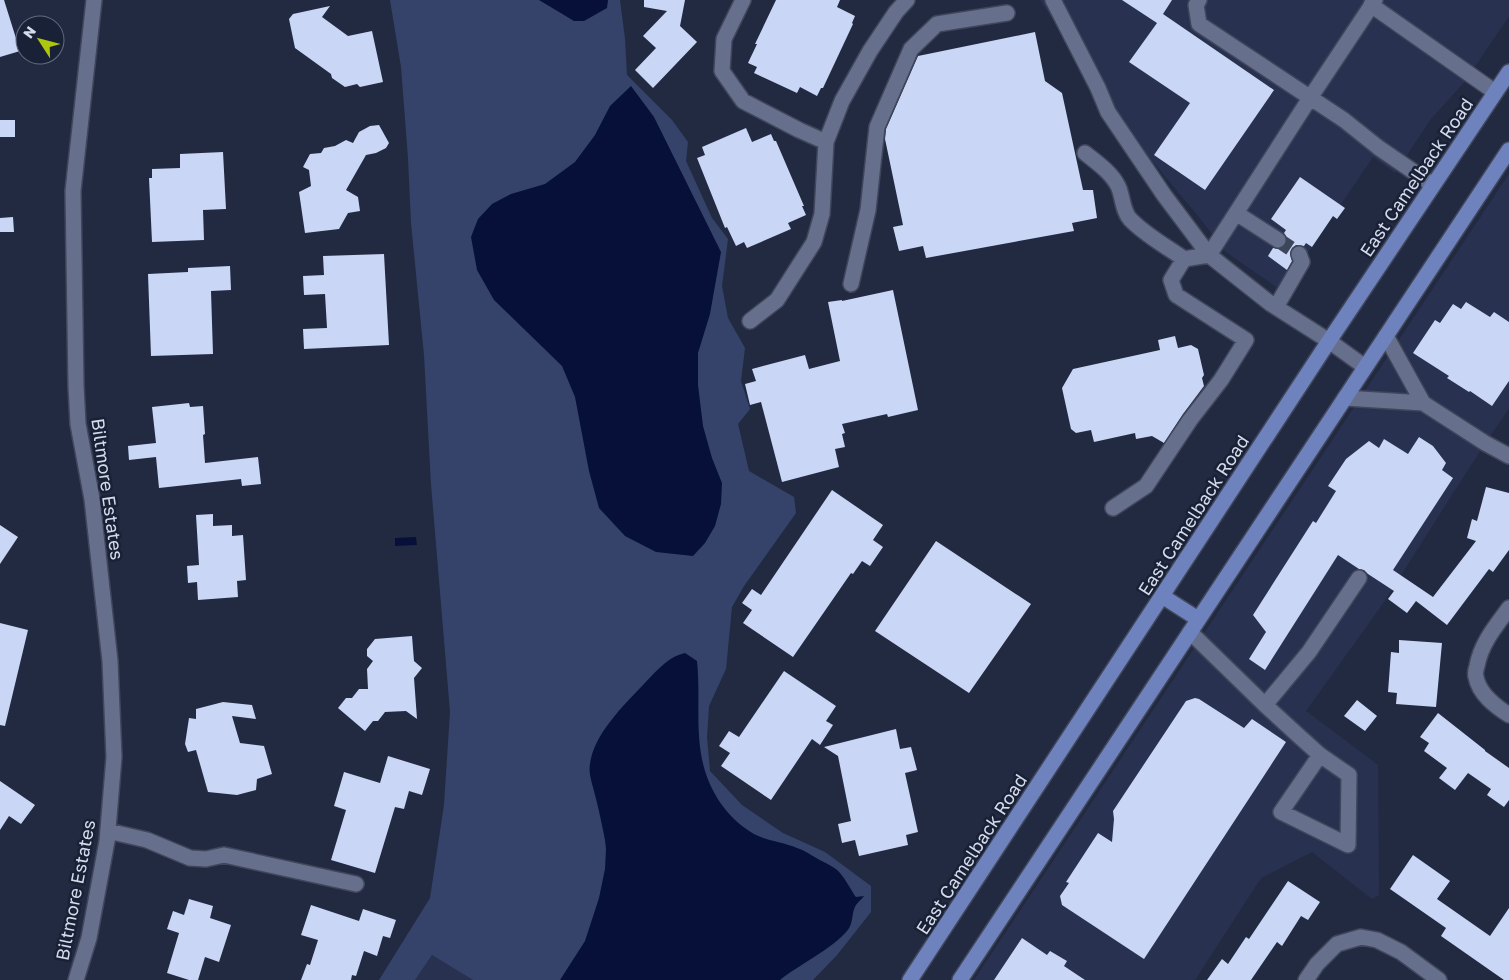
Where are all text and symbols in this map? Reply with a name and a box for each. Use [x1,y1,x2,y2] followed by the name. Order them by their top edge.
[15,15,65,65] north arrow
[19,23,39,41] text: N
[1355,94,1477,260] street label: East Camelback Road
[87,417,129,561] street label: Biltmore Estates
[1133,431,1253,599] street label: East Camelback Road
[911,770,1031,938] street label: East Camelback Road
[51,818,99,962] street label: Biltmore Estates

